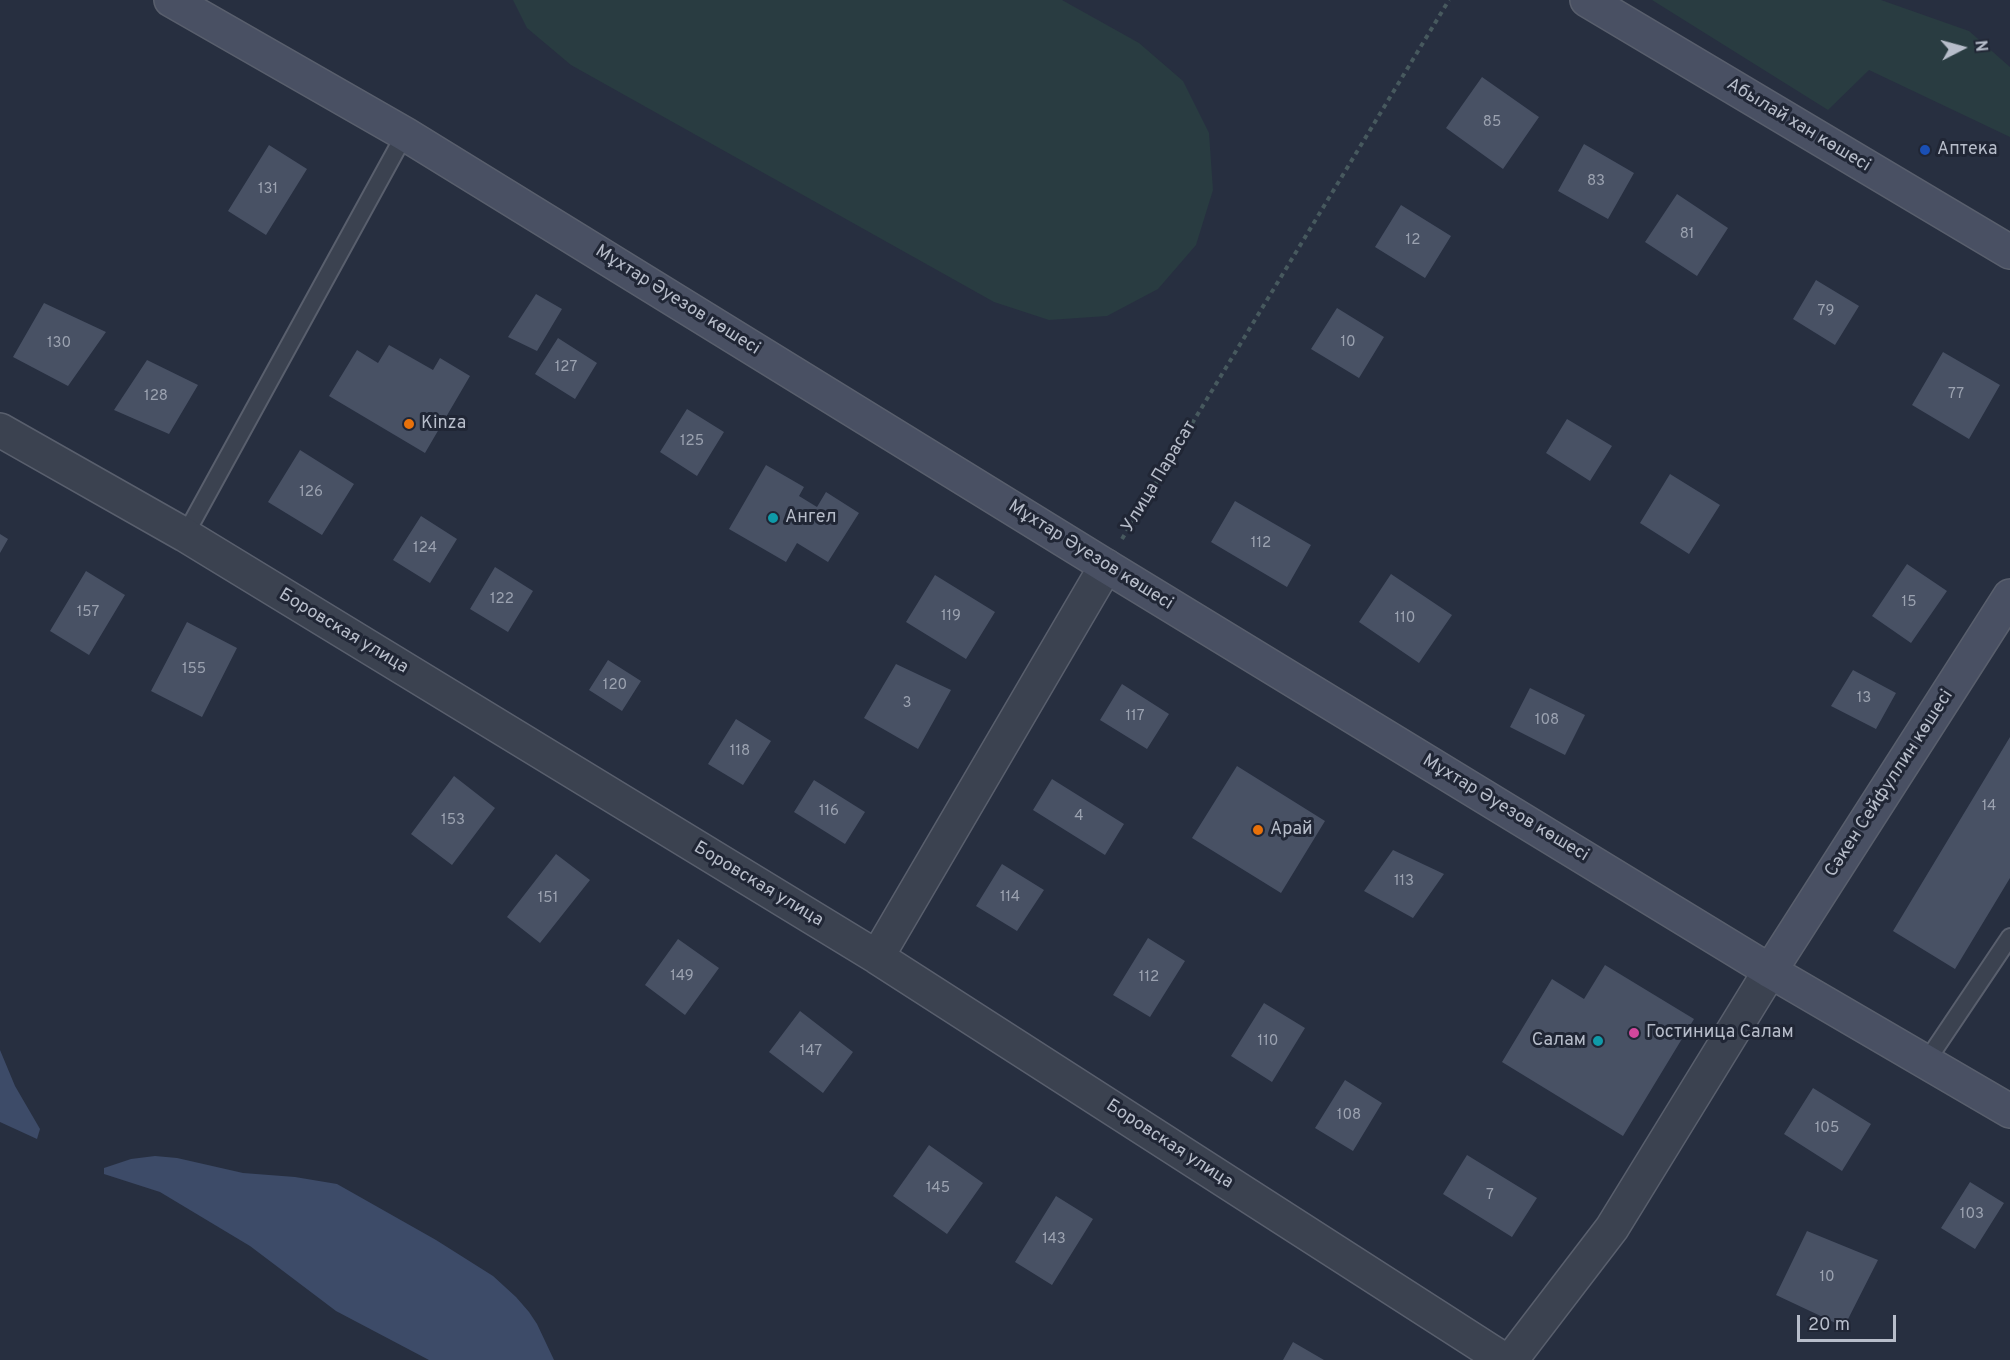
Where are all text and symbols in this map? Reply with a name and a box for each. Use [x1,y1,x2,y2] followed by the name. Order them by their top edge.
[1932,18,1992,78] north arrow
[1969,39,1990,53] text: N
[1722,74,1874,178] street label: Абылай хан көшесі
[1483,114,1501,132] house number: 85
[1937,139,1998,161] place label: Аптека
[1918,143,1932,157] marker: Аптека
[1587,173,1605,191] house number: 83
[258,181,278,199] house number: 131
[1680,226,1694,244] house number: 81
[1406,232,1420,250] house number: 12
[591,241,763,361] street label: Мұхтар Әуезов көшесі
[1818,303,1834,321] house number: 79
[1340,334,1356,352] house number: 10
[47,335,71,353] house number: 130
[555,359,577,377] house number: 127
[1948,386,1964,404] house number: 77
[144,388,168,406] house number: 128
[421,413,466,435] place label: Kinza
[402,417,416,431] marker: Kinza
[1118,417,1202,537] street label: Улица Парасат
[680,433,704,451] house number: 125
[299,484,323,502] house number: 126
[1004,496,1176,616] street label: Мұхтар Әуезов көшесі
[785,507,836,529] place label: Ангел
[766,511,780,525] marker: Ангел
[1251,535,1271,553] house number: 112
[413,540,437,558] house number: 124
[274,585,412,679] street label: Боровская улица
[490,591,514,609] house number: 122
[1902,594,1916,612] house number: 15
[77,604,99,622] house number: 157
[941,608,961,626] house number: 119
[1395,610,1415,628] house number: 110
[182,661,206,679] house number: 155
[603,677,627,695] house number: 120
[1821,686,1959,882] street label: Сәкен Сейфуллин көшесі
[1857,690,1871,708] house number: 13
[902,695,912,713] house number: 3
[1126,708,1144,726] house number: 117
[1535,712,1559,730] house number: 108
[730,743,750,761] house number: 118
[1418,751,1592,867] street label: Мұхтар Әуезов көшесі
[1982,798,1996,816] house number: 14
[819,803,839,821] house number: 116
[1074,808,1084,826] house number: 4
[441,812,465,830] house number: 153
[1270,819,1313,841] place label: Арай
[1251,823,1265,837] marker: Арай
[689,838,827,932] street label: Боровская улица
[1394,873,1414,891] house number: 113
[1000,889,1020,907] house number: 114
[538,890,558,908] house number: 151
[670,968,694,986] house number: 149
[1139,969,1159,987] house number: 112
[1646,1022,1794,1044] place label: Гостиница Салам
[1627,1026,1641,1040] marker: Гостиница Салам
[1532,1030,1586,1052] place label: Салам
[1258,1033,1278,1051] house number: 110
[1591,1034,1605,1048] marker: Салам
[800,1043,822,1061] house number: 147
[1101,1096,1237,1194] street label: Боровская улица
[1337,1107,1361,1125] house number: 108
[1815,1120,1839,1138] house number: 105
[926,1180,950,1198] house number: 145
[1486,1187,1494,1205] house number: 7
[1960,1206,1984,1224] house number: 103
[1042,1231,1066,1249] house number: 143
[1819,1269,1835,1287] house number: 10
[1800,1303,1899,1341] scale bar
[1808,1314,1850,1337] text: 20 m

